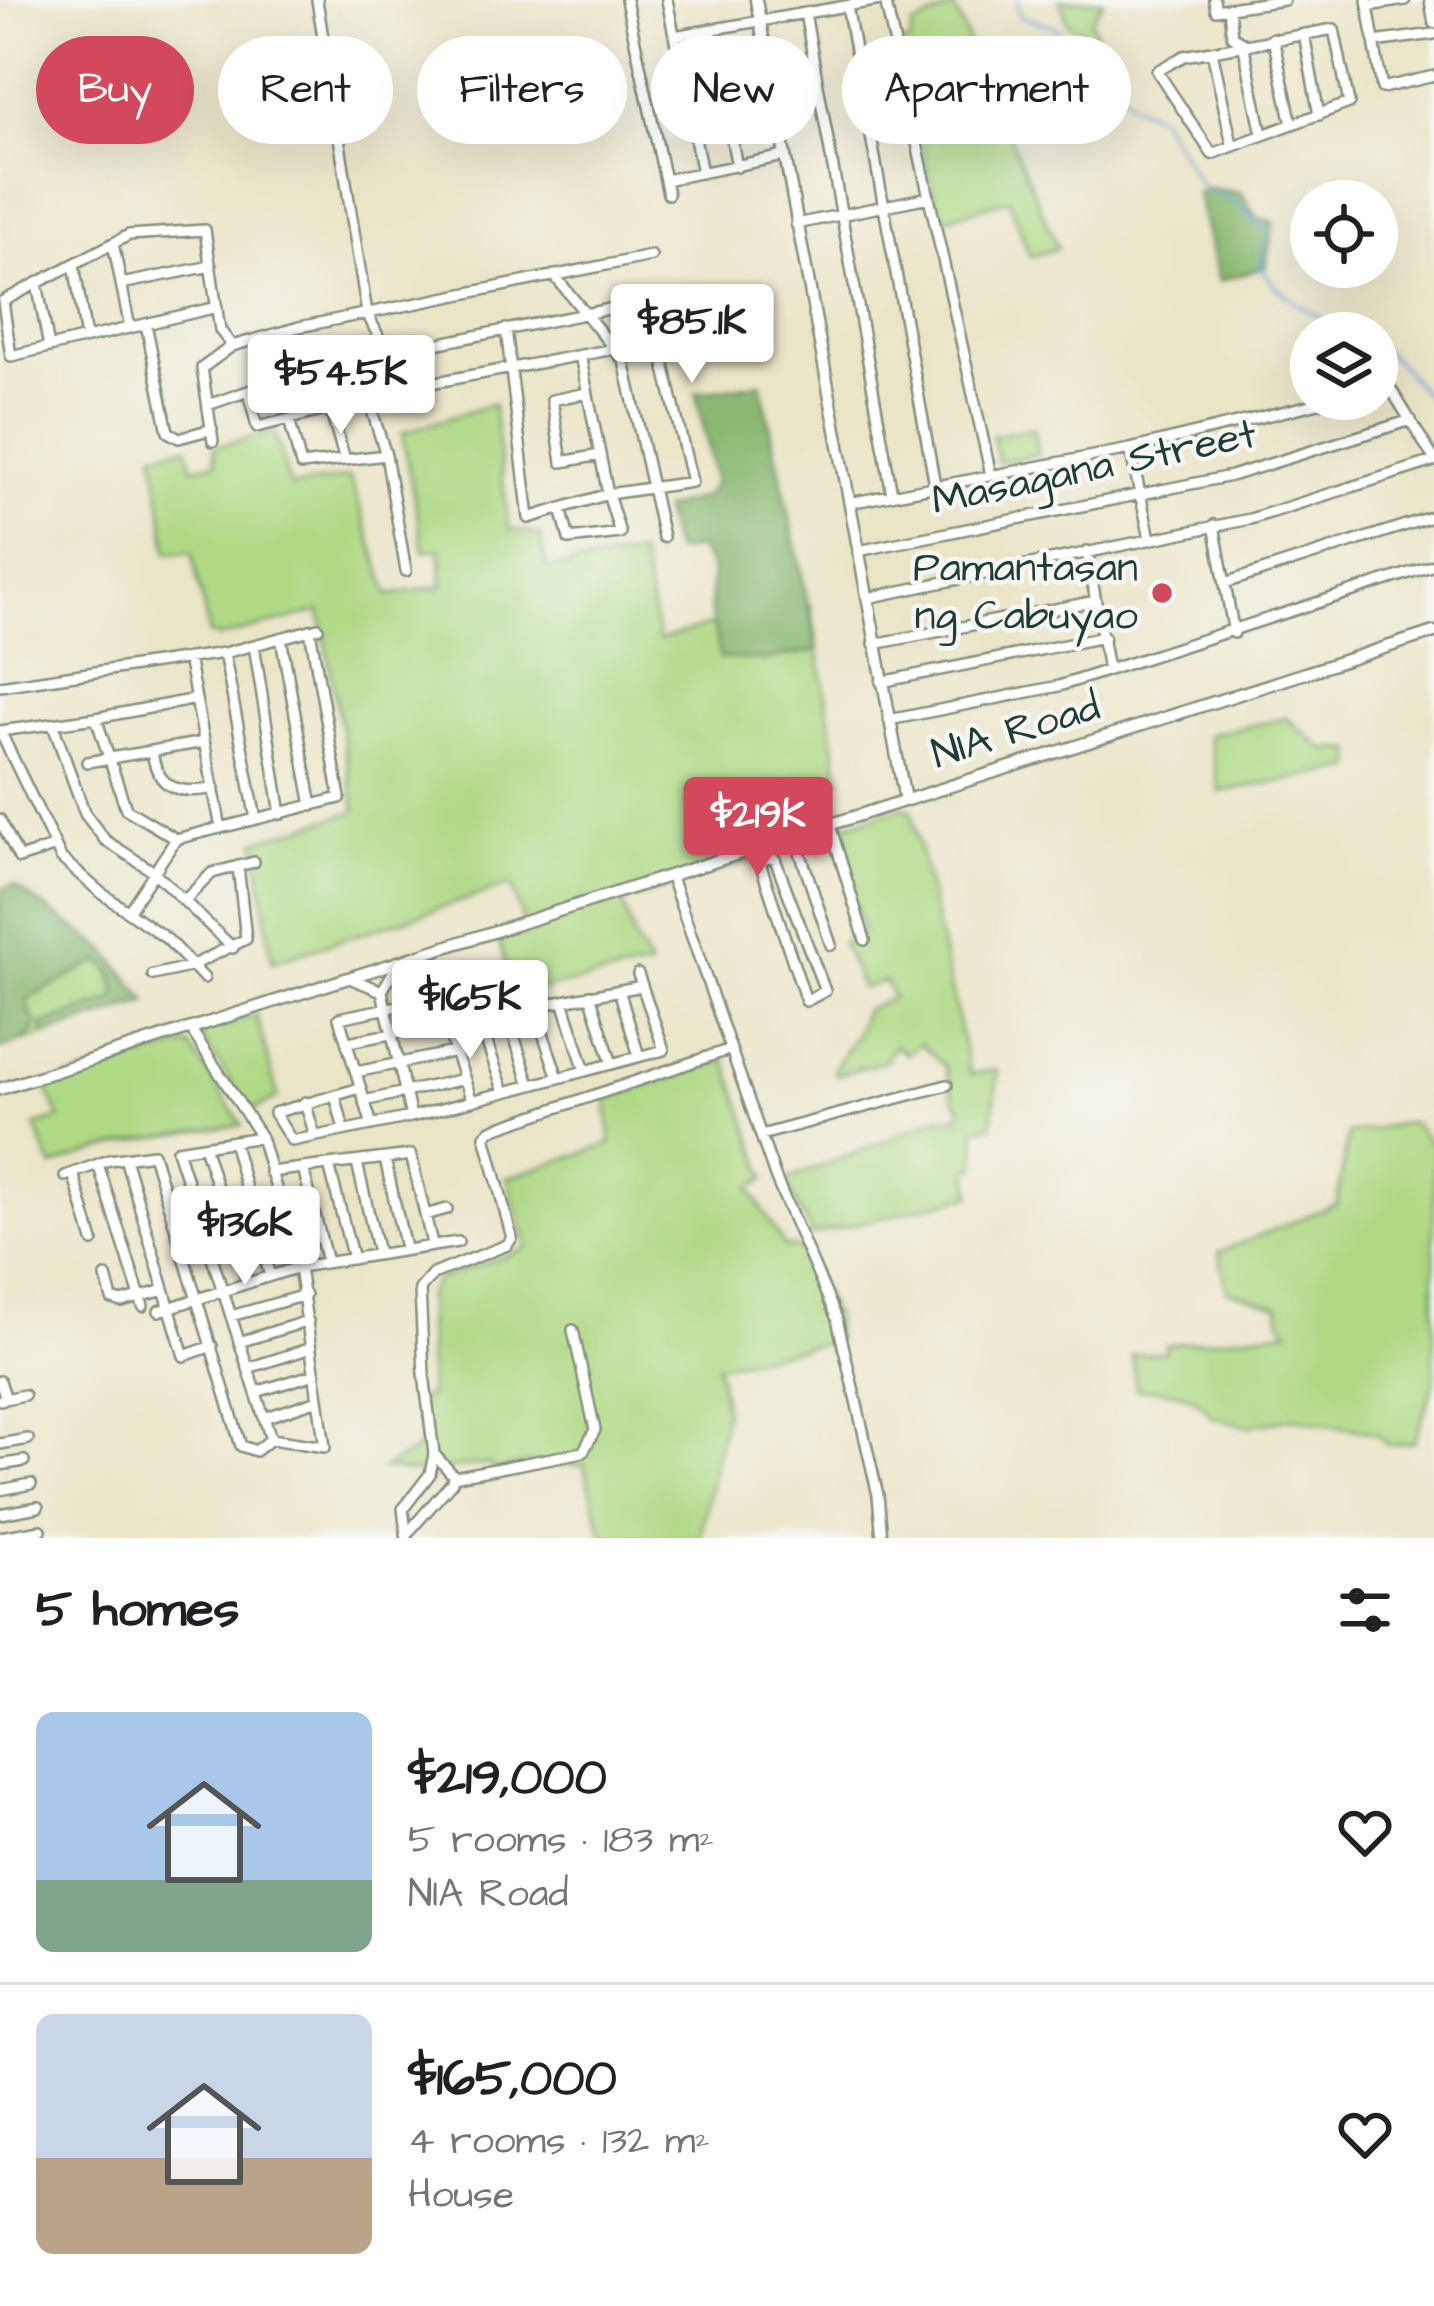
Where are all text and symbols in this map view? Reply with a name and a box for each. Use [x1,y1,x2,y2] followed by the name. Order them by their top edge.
[36,36,194,144] chip: Buy
[218,36,393,144] chip: Rent
[417,36,627,144] chip: Filters
[651,36,818,144] chip: New
[842,36,1131,144] chip: Apartment
[1290,180,1398,420] map controls
[1290,180,1398,288] button: locate
[594,284,790,386] pin: $85.1K
[638,296,746,350] text: $85.1K
[1290,312,1398,420] button: layers
[243,335,439,437] pin: $54.5K
[275,347,407,401] text: $54.5K
[926,405,1262,531] street label: Masagana Street
[913,540,1138,647] place label: Pamantasan ng Cabuyao
[1149,580,1175,606] marker: Pamantasan ng Cabuyao
[925,678,1107,784] street label: NIA Road
[674,777,842,879] pin: $219K
[711,789,805,843] text: $219K
[386,960,554,1062] pin: $165K
[419,972,521,1026] text: $165K
[161,1186,329,1288] pin: $136K
[198,1198,292,1252] text: $136K
[36,1575,239,1646] text: 5 homes
[1332,1577,1398,1643] icon: filters
[408,1743,607,1814] text: $219,000
[132,1760,276,1904] icon: home
[1332,1799,1398,1865] icon: heart
[408,1814,714,1868] text: 5 rooms · 183 m²
[408,1868,569,1922] text: NIA Road
[408,2044,617,2115] text: $165,000
[132,2062,276,2206] icon: home
[1332,2101,1398,2167] icon: heart
[408,2115,710,2169] text: 4 rooms · 132 m²
[408,2169,514,2223] text: House

